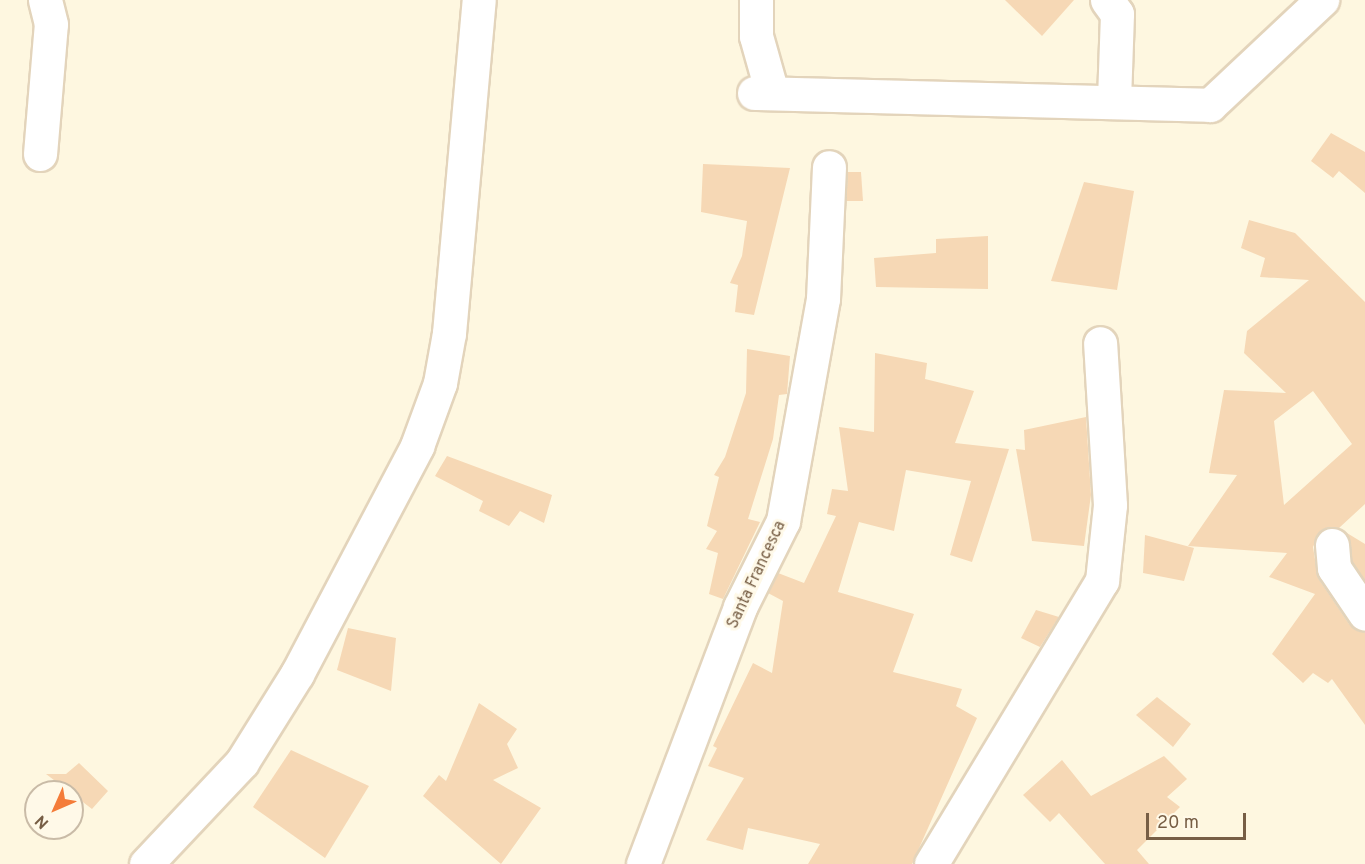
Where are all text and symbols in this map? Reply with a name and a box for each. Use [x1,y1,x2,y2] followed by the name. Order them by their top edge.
[724,518,790,632] street label: Santa Francesca
[24,780,84,840] north arrow
[1149,801,1250,839] scale bar
[32,810,54,832] text: N
[1157,812,1199,835] text: 20 m

